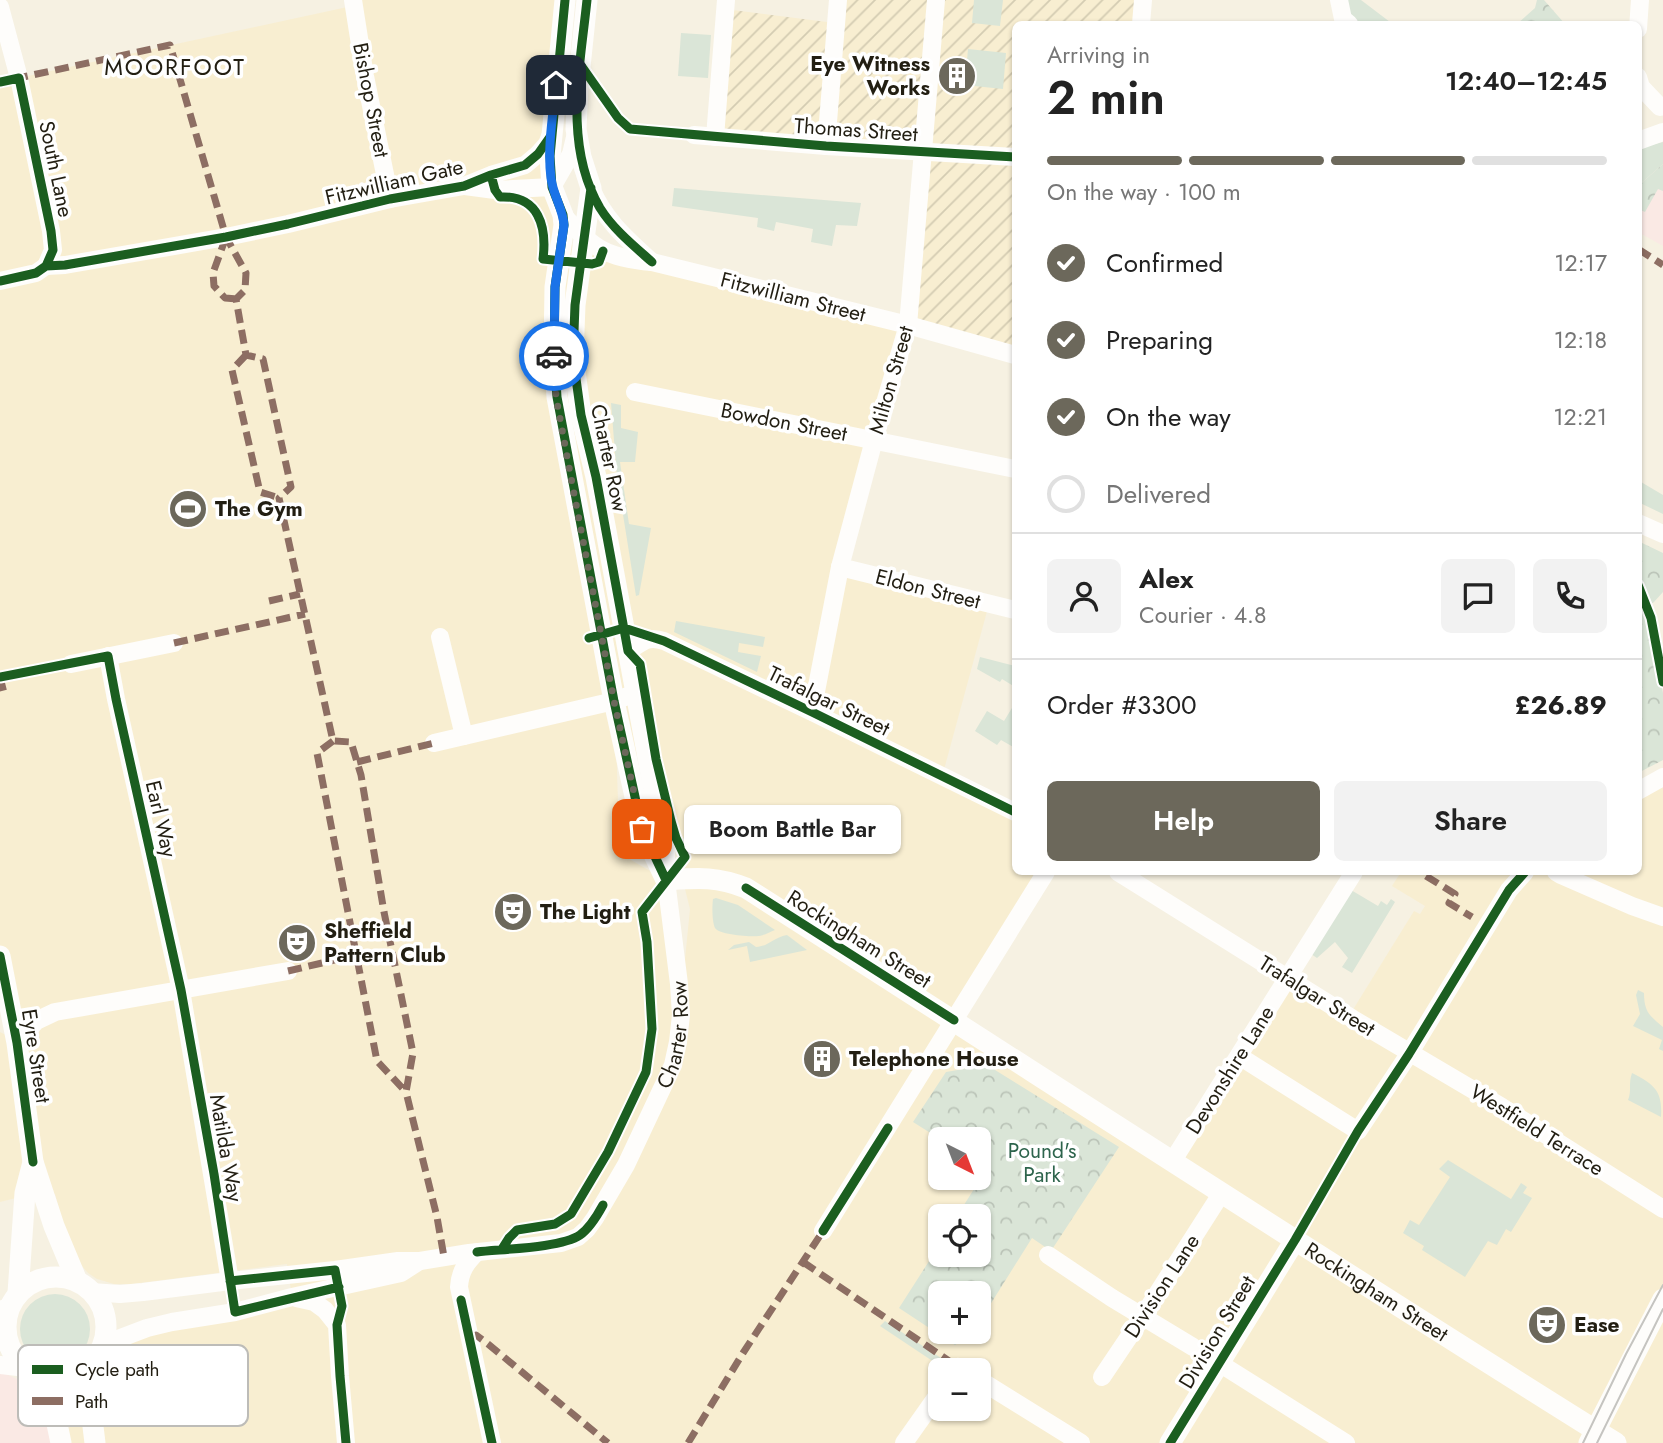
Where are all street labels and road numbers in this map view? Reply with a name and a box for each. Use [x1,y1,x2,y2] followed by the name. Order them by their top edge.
[345,40,397,160] street label: Bishop Street
[793,111,919,149] street label: Thomas Street
[31,118,81,220] street label: South Lane
[322,152,466,212] street label: Fitzwilliam Gate
[717,264,869,330] street label: Fitzwilliam Street
[861,322,921,438] street label: Milton Street
[718,395,850,449] street label: Bowdon Street
[583,401,635,515] street label: Charter Row
[872,561,984,617] street label: Eldon Street
[763,659,895,743] street label: Trafalgar Street
[138,778,185,861] street label: Earl Way
[781,883,937,995] street label: Rockingham Street
[1253,948,1381,1044] street label: Trafalgar Street
[649,979,696,1094] street label: Charter Row
[1178,1000,1282,1140] street label: Devonshire Lane
[14,1007,58,1105] street label: Eyre Street
[1464,1077,1610,1183] street label: Westfield Terrace
[202,1092,250,1205] street label: Matilda Way
[1117,1228,1207,1344] street label: Division Lane
[1299,1235,1454,1349] street label: Rockingham Street
[1171,1270,1263,1394] street label: Division Street

